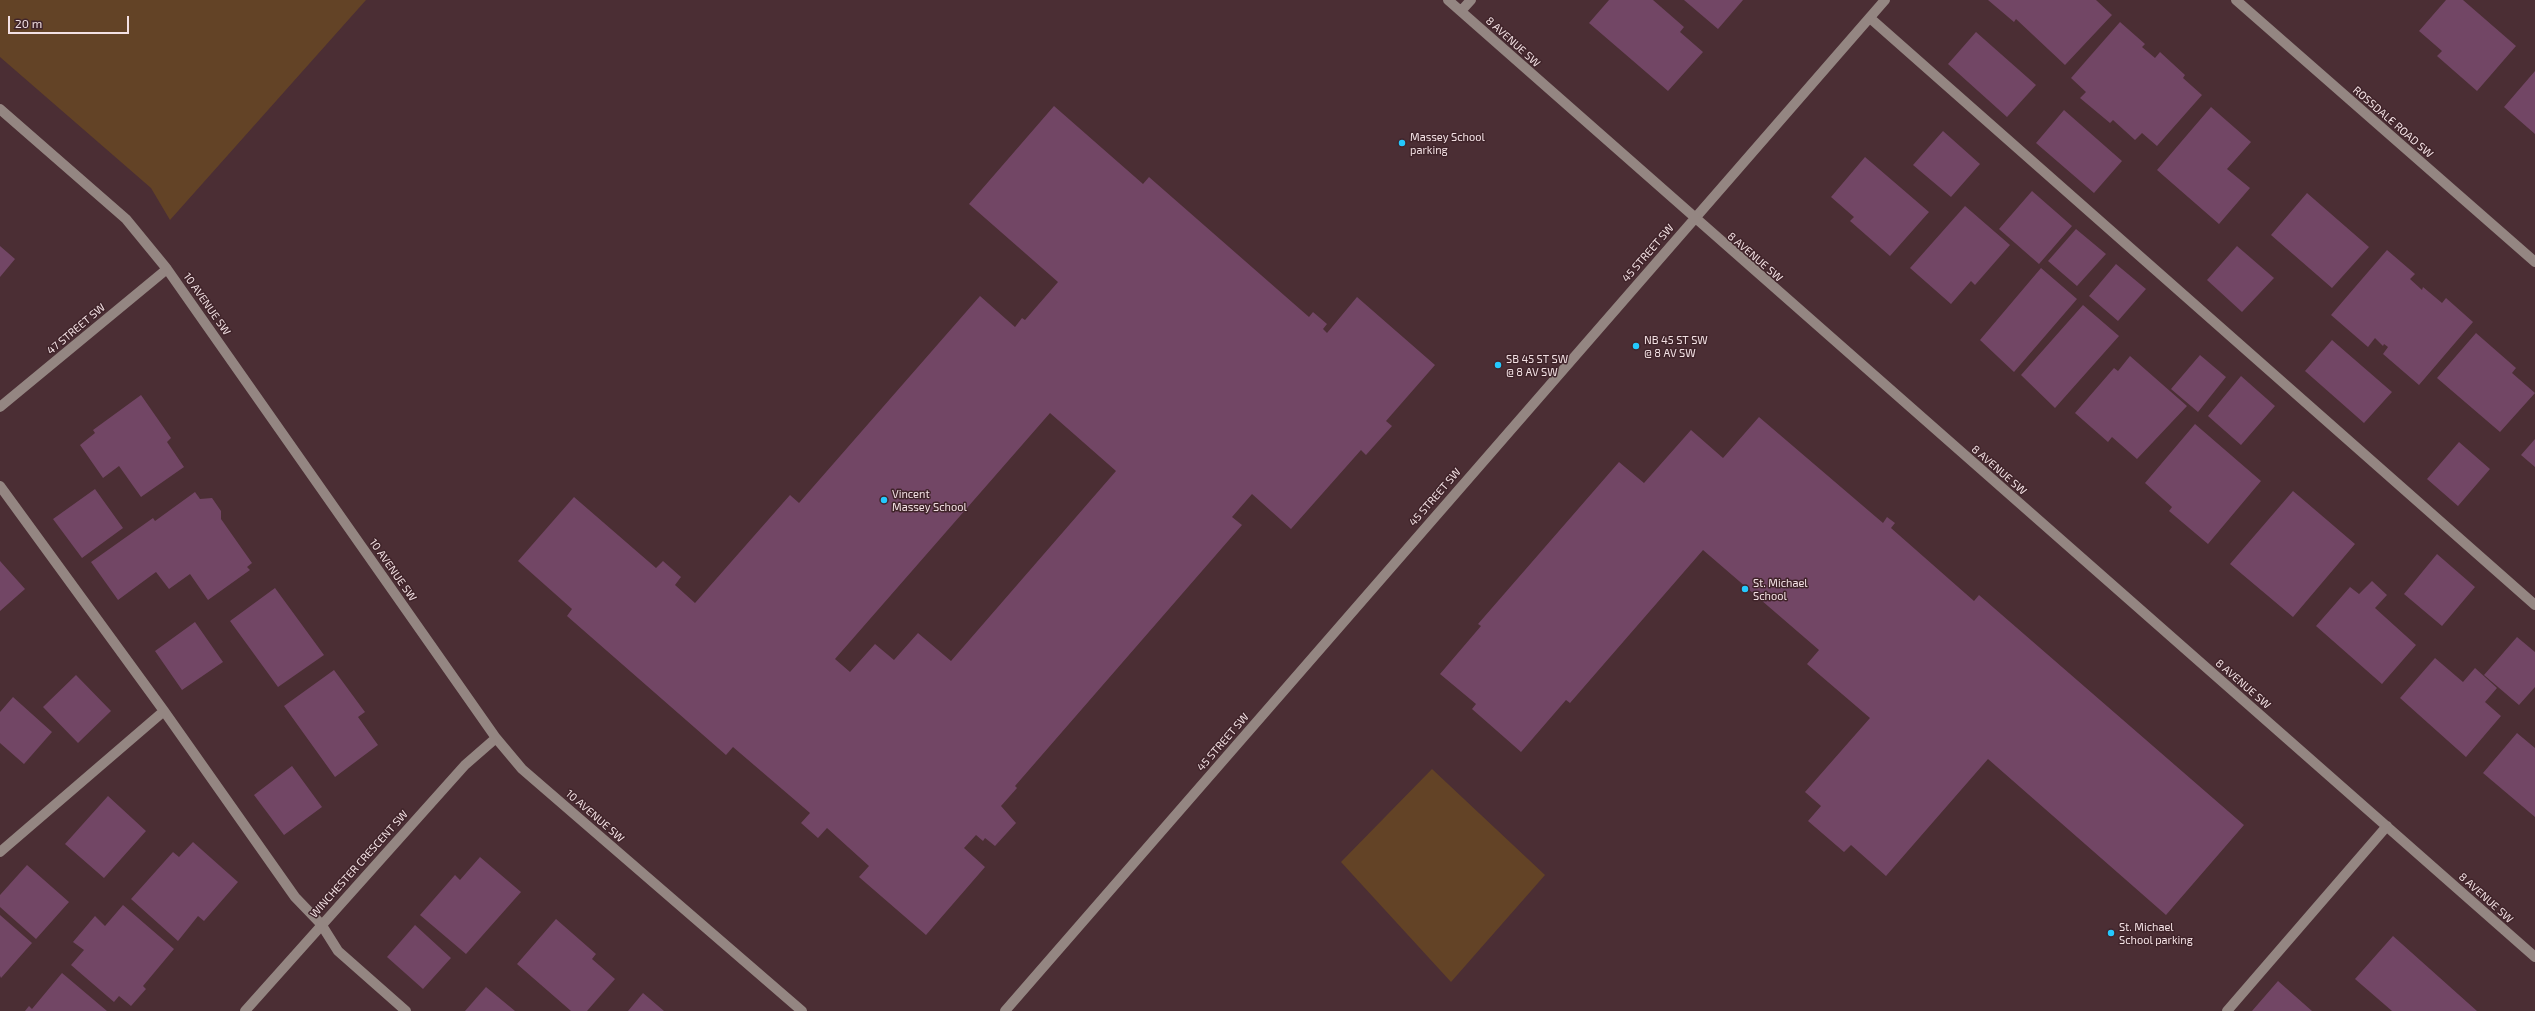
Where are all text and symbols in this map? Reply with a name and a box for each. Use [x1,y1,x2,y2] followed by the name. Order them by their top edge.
[10,8,131,34] scale bar
[1483,14,1543,70] street label: 8 AVENUE SW
[15,16,42,30] text: 20 m
[2350,84,2436,160] street label: ROSSDALE ROAD SW
[1410,130,1485,156] place label: Massey School parking
[1397,138,1407,148] marker: Massey School parking
[1619,221,1677,285] street label: 45 STREET SW
[1725,229,1785,285] street label: 8 AVENUE SW
[181,270,233,338] street label: 10 AVENUE SW
[44,301,108,357] street label: 47 STREET SW
[1644,333,1708,359] place label: NB 45 ST SW @ 8 AV SW
[1631,341,1641,351] marker: NB 45 ST SW @ 8 AV SW
[1506,352,1568,378] place label: SB 45 ST SW @ 8 AV SW
[1493,360,1503,370] marker: SB 45 ST SW @ 8 AV SW
[1969,442,2029,498] street label: 8 AVENUE SW
[1406,465,1464,529] street label: 45 STREET SW
[892,487,967,513] place label: Vincent Massey School
[879,495,889,505] marker: Vincent Massey School
[367,536,419,604] street label: 10 AVENUE SW
[1753,576,1808,602] place label: St. Michael School
[1740,584,1750,594] marker: St. Michael School
[2213,656,2273,712] street label: 8 AVENUE SW
[1194,710,1252,774] street label: 45 STREET SW
[563,787,627,845] street label: 10 AVENUE SW
[307,808,411,920] street label: WINCHESTER CRESCENT SW
[2456,870,2516,926] street label: 8 AVENUE SW
[2119,920,2193,946] place label: St. Michael School parking
[2106,928,2116,938] marker: St. Michael School parking

